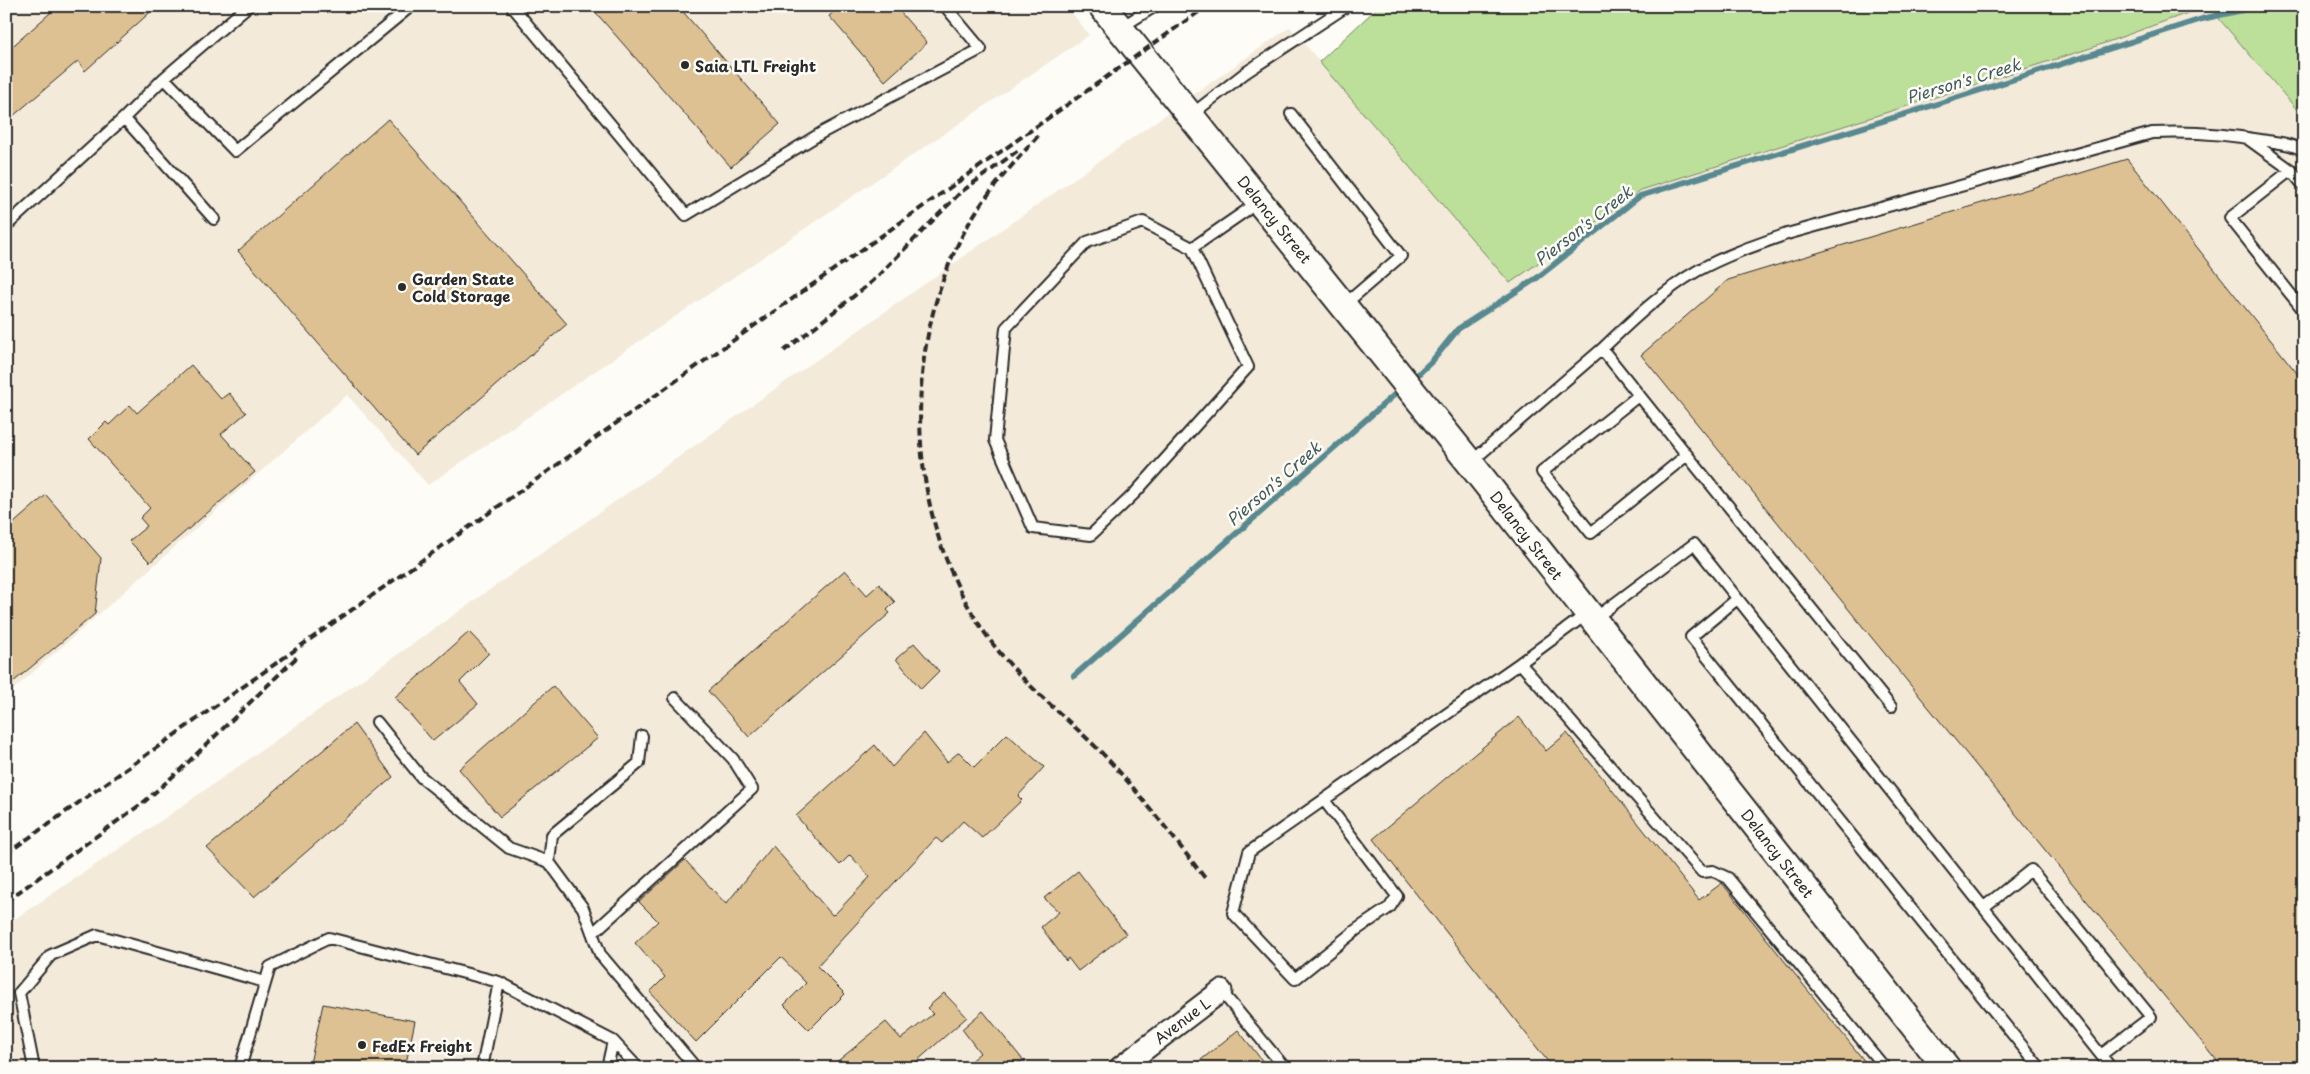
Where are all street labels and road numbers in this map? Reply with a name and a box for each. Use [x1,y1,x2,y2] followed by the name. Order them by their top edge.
[1232,170,1318,268] street label: Delancy Street
[1485,486,1569,584] street label: Delancy Street
[1736,804,1820,902] street label: Delancy Street
[1149,991,1215,1049] street label: Avenue L

